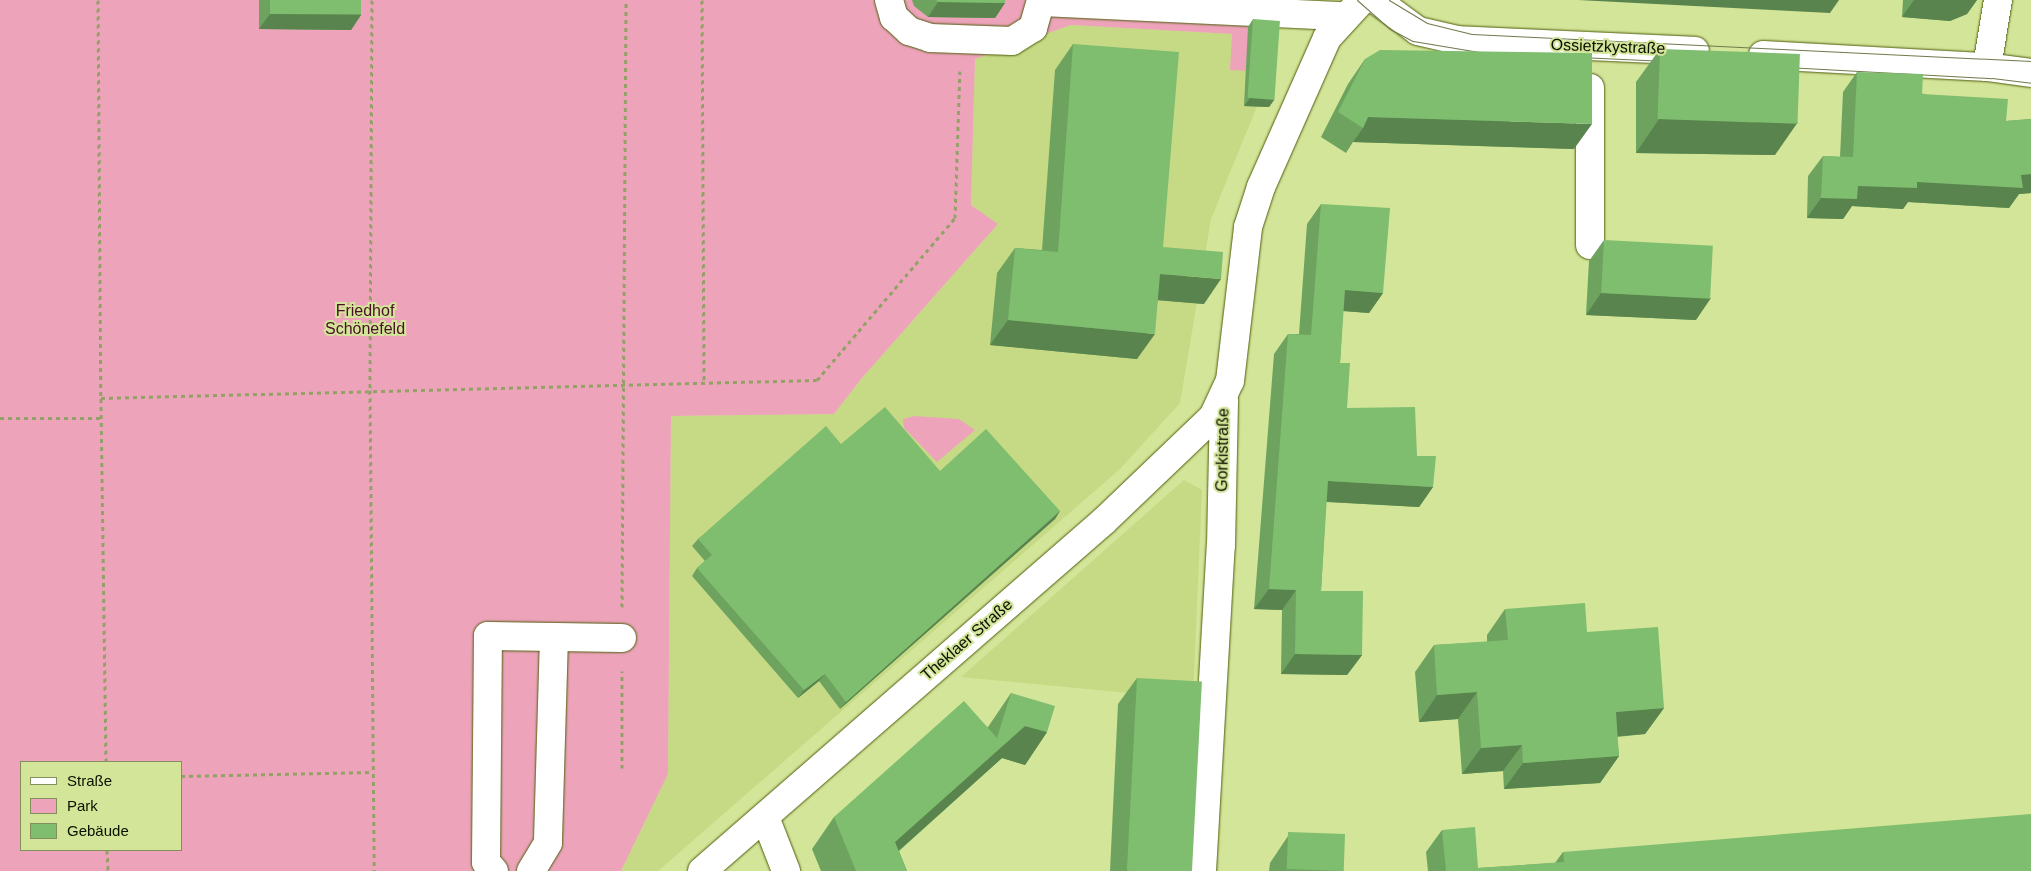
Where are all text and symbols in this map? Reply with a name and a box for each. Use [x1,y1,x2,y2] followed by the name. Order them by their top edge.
[1550,35,1666,59] street label: Ossietzkystraße
[325,301,405,339] park label: Friedhof Schönefeld
[1213,408,1233,492] street label: Gorkistraße
[917,595,1017,685] street label: Theklaer Straße
[20,761,182,851] legend
[67,772,112,789] text: Straße
[67,797,98,814] text: Park
[67,822,129,839] text: Gebäude

